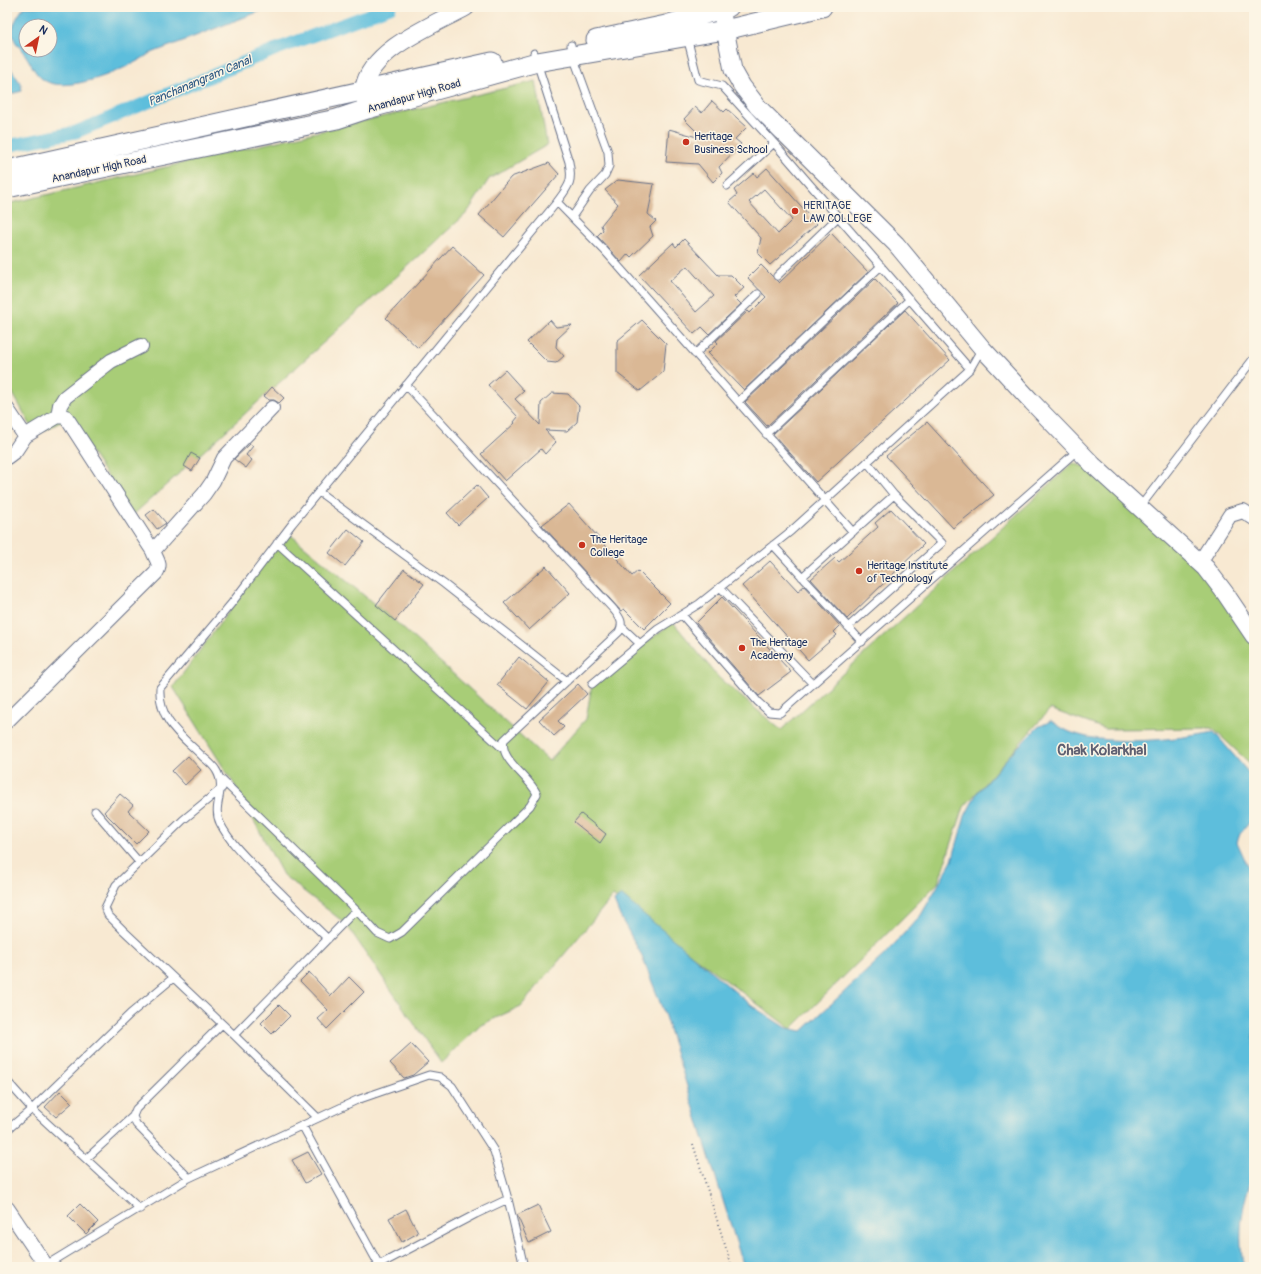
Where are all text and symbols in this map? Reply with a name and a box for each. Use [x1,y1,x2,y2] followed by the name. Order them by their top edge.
[18,18,58,58] north arrow
[37,23,50,38] text: N
[146,52,255,110] water label: Panchanangram Canal
[366,76,462,116] street label: Anandapur High Road
[694,130,768,156] place label: Heritage Business School
[681,137,691,147] marker: Heritage Business School
[50,153,148,185] street label: Anandapur High Road
[803,199,872,225] place label: HERITAGE LAW COLLEGE
[790,206,800,216] marker: HERITAGE LAW COLLEGE
[590,533,648,559] place label: The Heritage College
[577,540,587,550] marker: The Heritage College
[867,559,949,585] place label: Heritage Institute of Technology
[854,566,864,576] marker: Heritage Institute of Technology
[750,636,808,662] place label: The Heritage Academy
[737,643,747,653] marker: The Heritage Academy
[1057,741,1147,760] district label: Chak Kolarkhal

